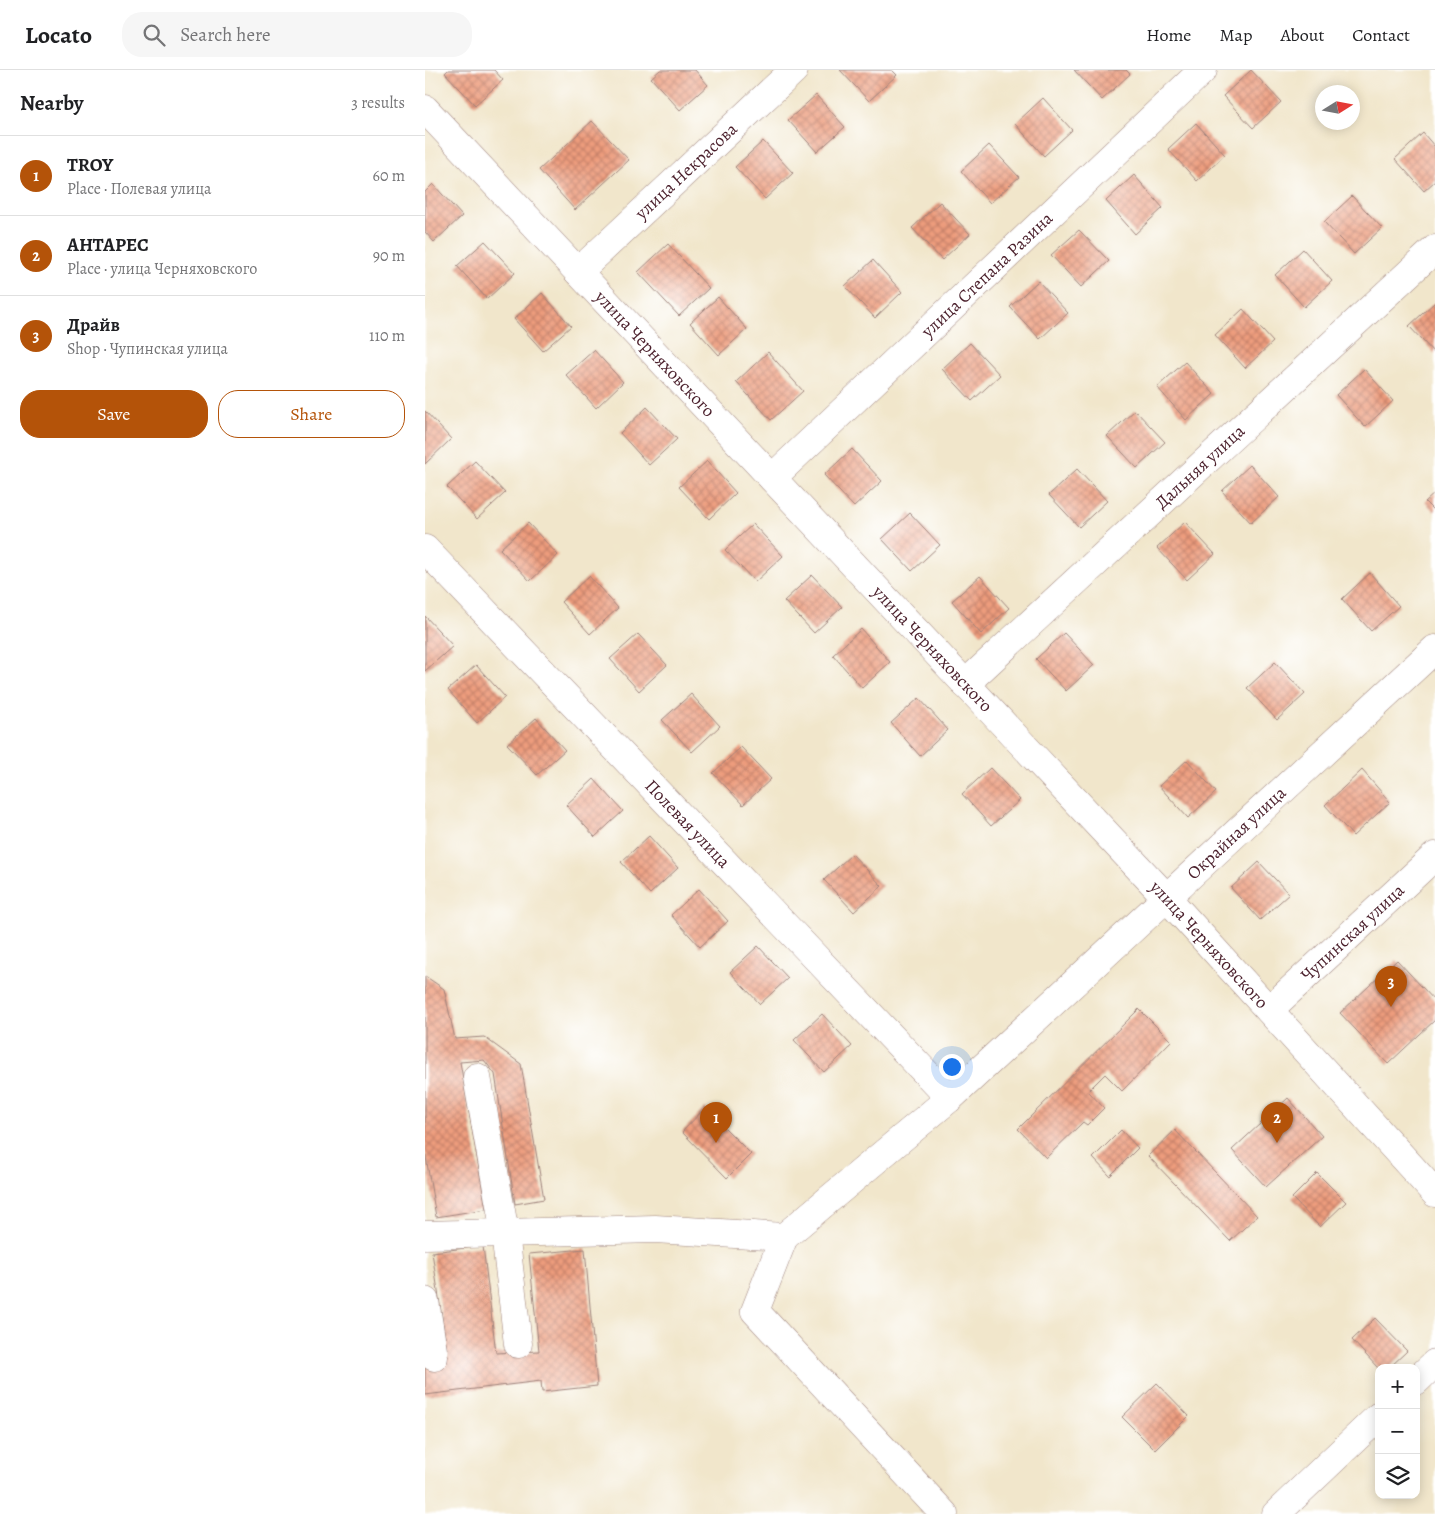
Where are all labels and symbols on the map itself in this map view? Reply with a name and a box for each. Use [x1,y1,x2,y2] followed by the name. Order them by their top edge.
[1315,85,1360,130] north arrow
[629,117,743,225] street label: улица Некрасова
[915,206,1059,343] street label: улица Степана Разина
[589,285,721,422] street label: улица Черняховского
[1150,419,1250,514] street label: Дальняя улица
[867,580,998,717] street label: улица Черняховского
[640,774,736,874] street label: Полевая улица
[1181,780,1292,885] street label: Окрайная улица
[1144,875,1274,1014] street label: улица Черняховского
[1296,878,1410,987] street label: Чупинская улица
[1375,966,1407,1007] pin: 3
[939,1054,965,1080] your location
[700,1102,732,1143] pin: 1
[1261,1102,1293,1143] pin: 2

